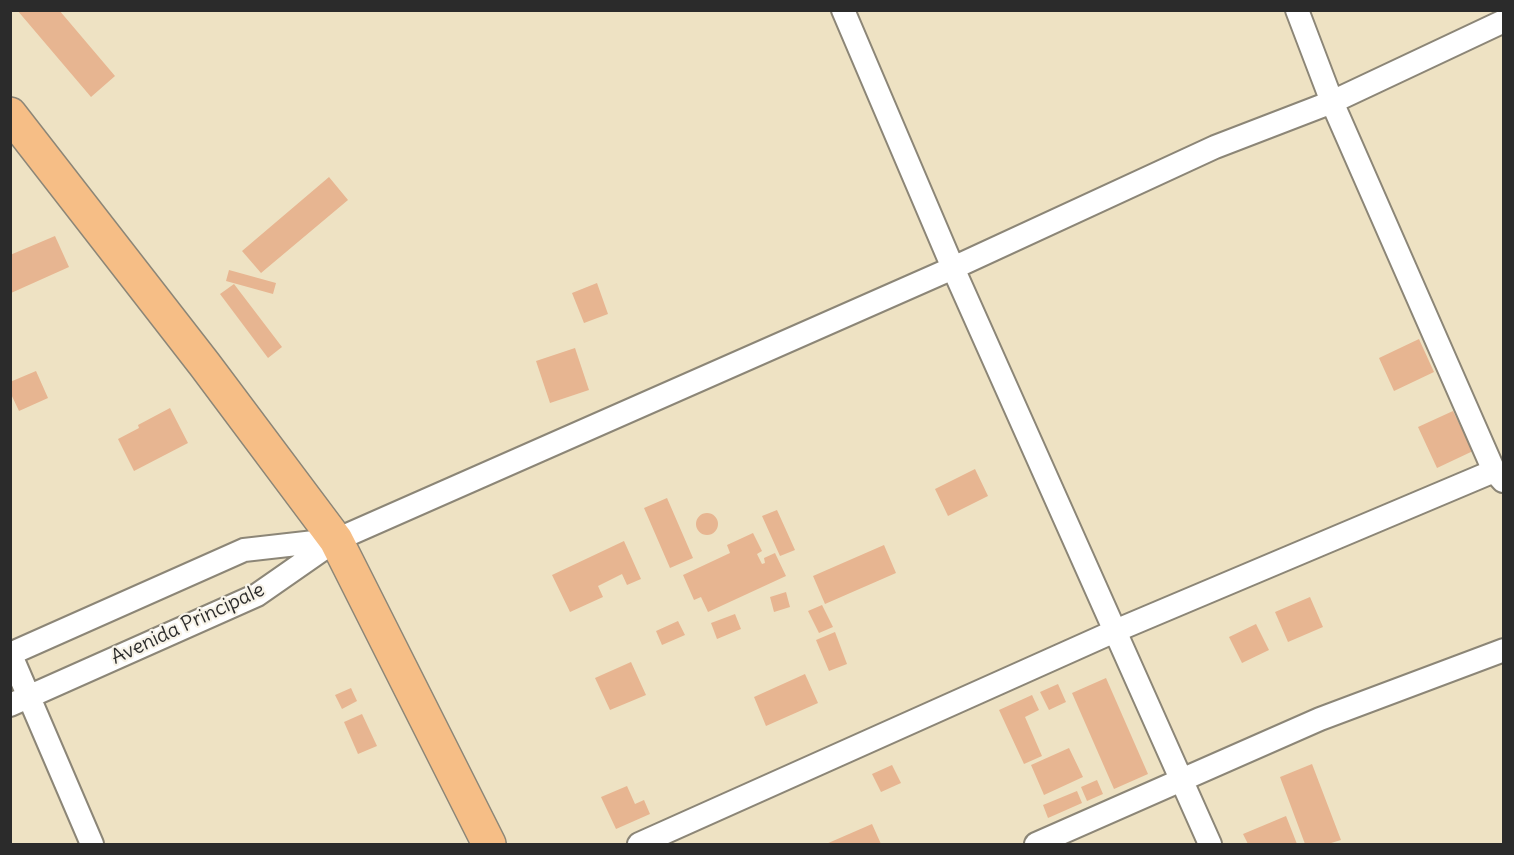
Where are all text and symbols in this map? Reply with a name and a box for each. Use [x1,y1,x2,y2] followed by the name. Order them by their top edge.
[108,578,268,670] street label: Avenida Principale

